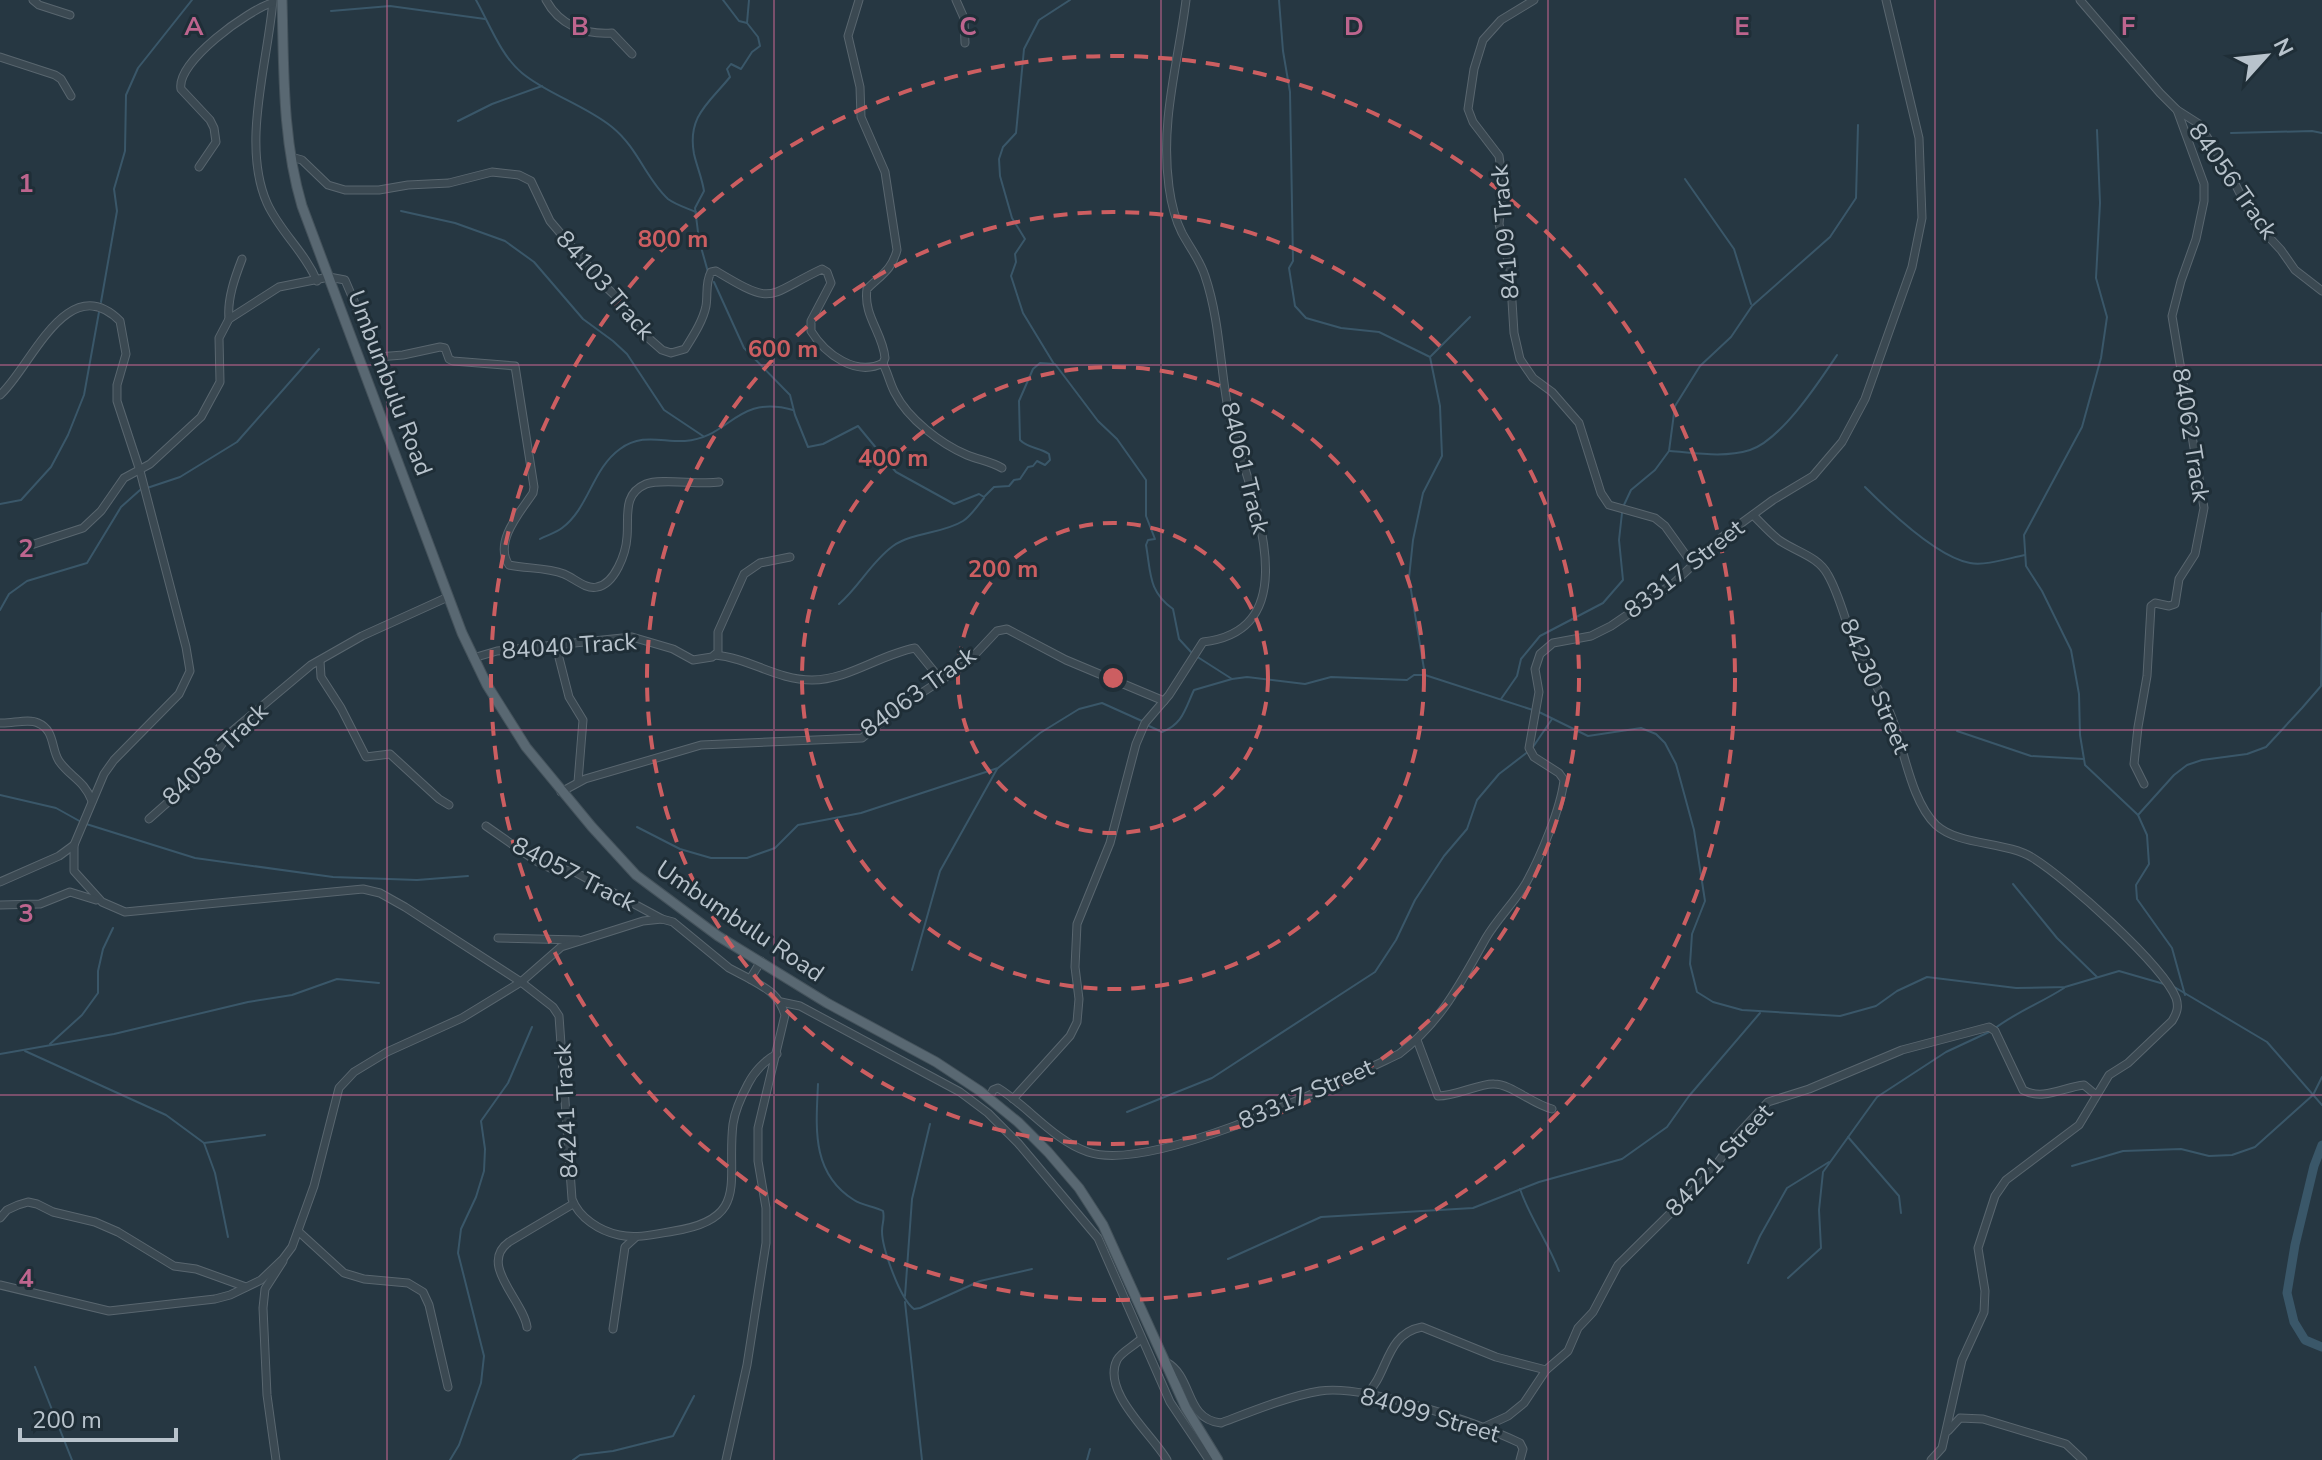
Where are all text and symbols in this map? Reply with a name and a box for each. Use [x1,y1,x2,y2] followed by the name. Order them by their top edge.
[184,9,204,44] text: A
[571,9,589,44] text: B
[959,9,977,44] text: C
[1344,9,1364,44] text: D
[1734,9,1750,44] text: E
[2121,9,2135,44] text: F
[2226,16,2306,96] north arrow
[2266,33,2300,62] text: N
[2181,116,2285,246] street label: 84056 Track
[1483,162,1527,301] street label: 84109 Track
[18,166,34,201] text: 1
[638,223,708,255] text: 800 m
[549,224,662,347] street label: 84103 Track
[340,286,440,480] street label: Umbumbulu Road
[748,333,818,365] text: 600 m
[2165,366,2218,505] street label: 84062 Track
[1213,399,1277,538] street label: 84061 Track
[858,442,928,474] text: 400 m
[1618,512,1751,626] street label: 83317 Street
[18,531,34,566] text: 2
[968,553,1038,585] text: 200 m
[1832,614,1918,759] street label: 84230 Street
[501,625,638,667] street label: 84040 Track
[854,639,983,745] street label: 84063 Track
[1099,664,1127,692] centre of rings
[155,695,275,812] street label: 84058 Track
[507,829,642,919] street label: 84057 Track
[650,853,830,989] street label: Umbumbulu Road
[18,896,34,931] text: 3
[546,1042,586,1179] street label: 84241 Track
[1234,1051,1379,1137] street label: 83317 Street
[1658,1096,1780,1223] street label: 84221 Street
[18,1261,34,1296] text: 4
[1357,1380,1504,1450] street label: 84099 Street
[20,1392,176,1442] scale bar
[32,1404,102,1436] text: 200 m

